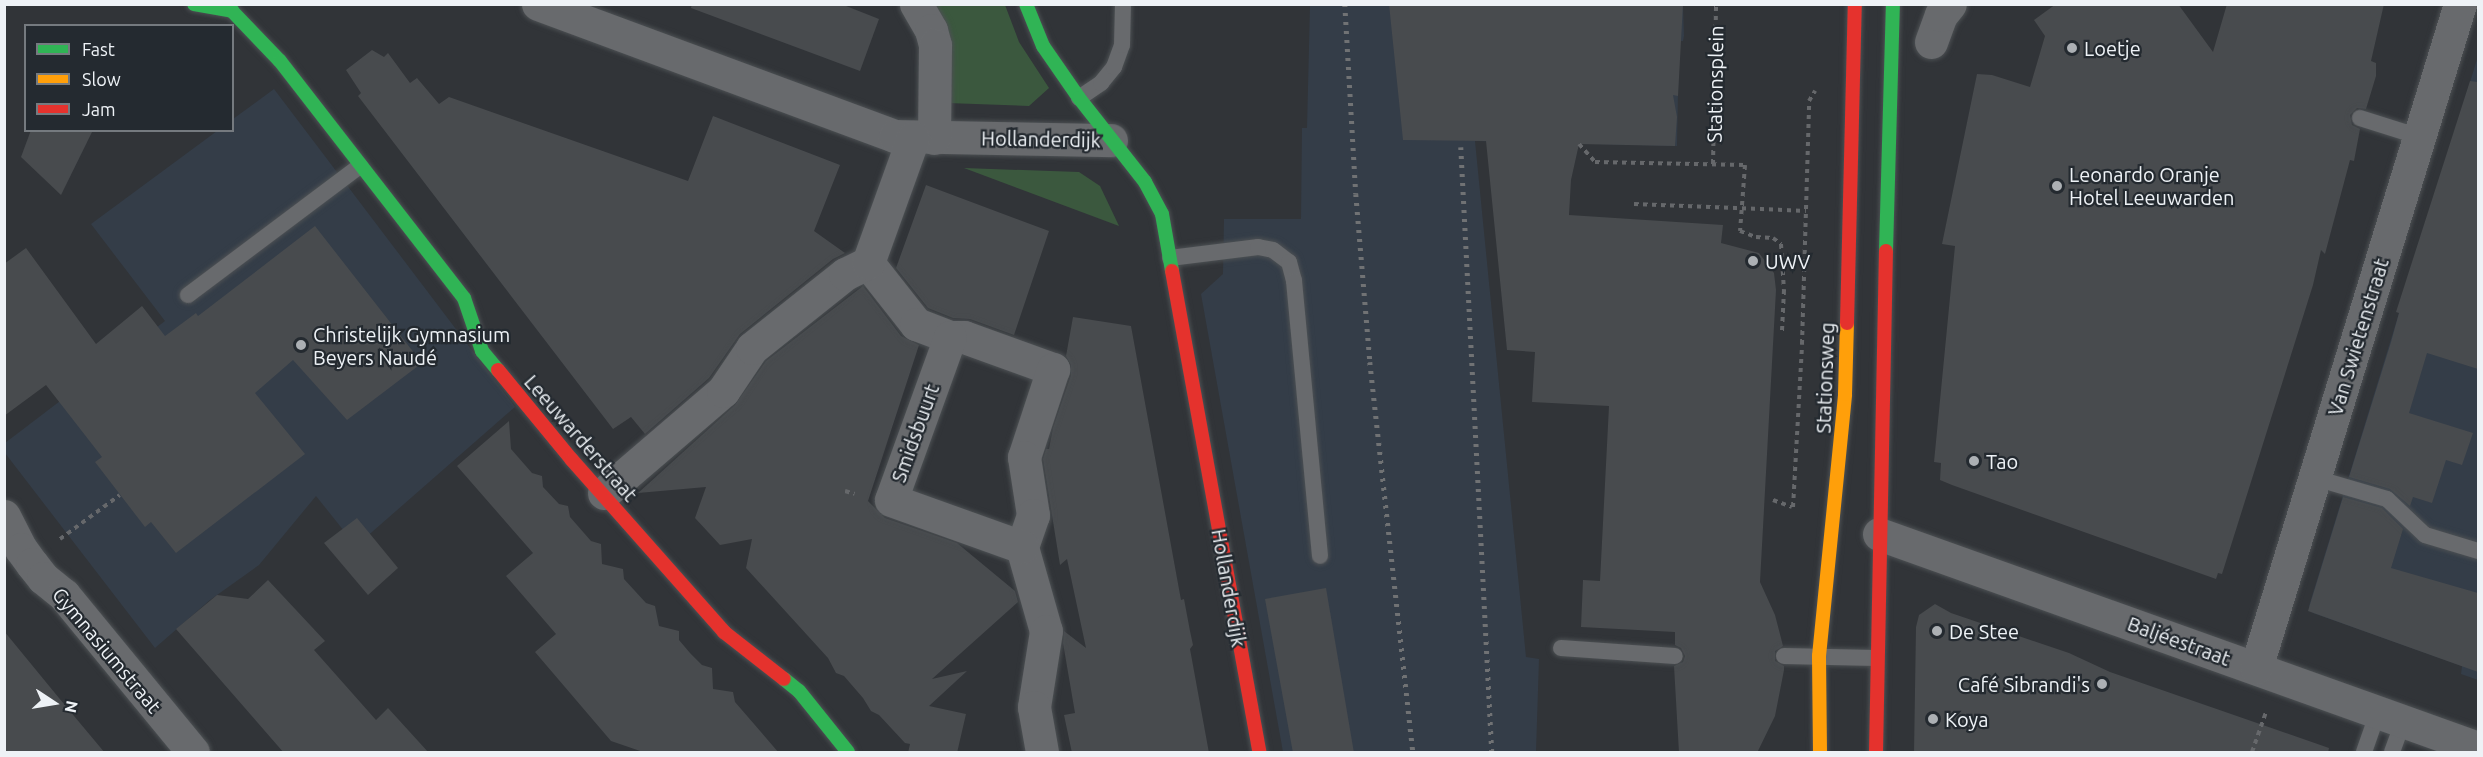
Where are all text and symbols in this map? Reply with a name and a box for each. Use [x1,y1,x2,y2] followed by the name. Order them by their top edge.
[24,24,234,132] legend
[1702,25,1728,143] street label: Stationsplein
[2084,36,2141,60] place label: Loetje
[82,39,115,59] text: Fast
[2065,41,2079,55] marker: Loetje
[82,69,121,89] text: Slow
[82,99,116,119] text: Jam
[981,126,1101,152] street label: Hollanderdijk
[2069,162,2234,209] place label: Leonardo Oranje Hotel Leeuwarden
[2050,179,2064,193] marker: Leonardo Oranje Hotel Leeuwarden
[1765,249,1810,273] place label: UWV
[1746,254,1760,268] marker: UWV
[2323,255,2393,419] street label: Van Swietenstraat
[313,322,510,369] place label: Christelijk Gymnasium Beyers Naudé
[1811,322,1839,434] street label: Stationsweg
[294,338,308,352] marker: Christelijk Gymnasium Beyers Naudé
[520,370,642,506] street label: Leeuwarderstraat
[886,381,944,485] street label: Smidsbuurt
[1986,449,2018,473] place label: Tao
[1967,454,1981,468] marker: Tao
[1207,527,1251,649] street label: Hollanderdijk
[48,582,166,718] street label: Gymnasiumstraat
[2124,611,2234,671] street label: Baljéestraat
[1949,619,2019,643] place label: De Stee
[1930,624,1944,638] marker: De Stee
[1958,672,2090,696] place label: Café Sibrandi's
[24,673,84,733] north arrow
[2095,677,2109,691] marker: Café Sibrandi's
[62,699,82,714] text: N
[1945,707,1988,731] place label: Koya
[1926,712,1940,726] marker: Koya

